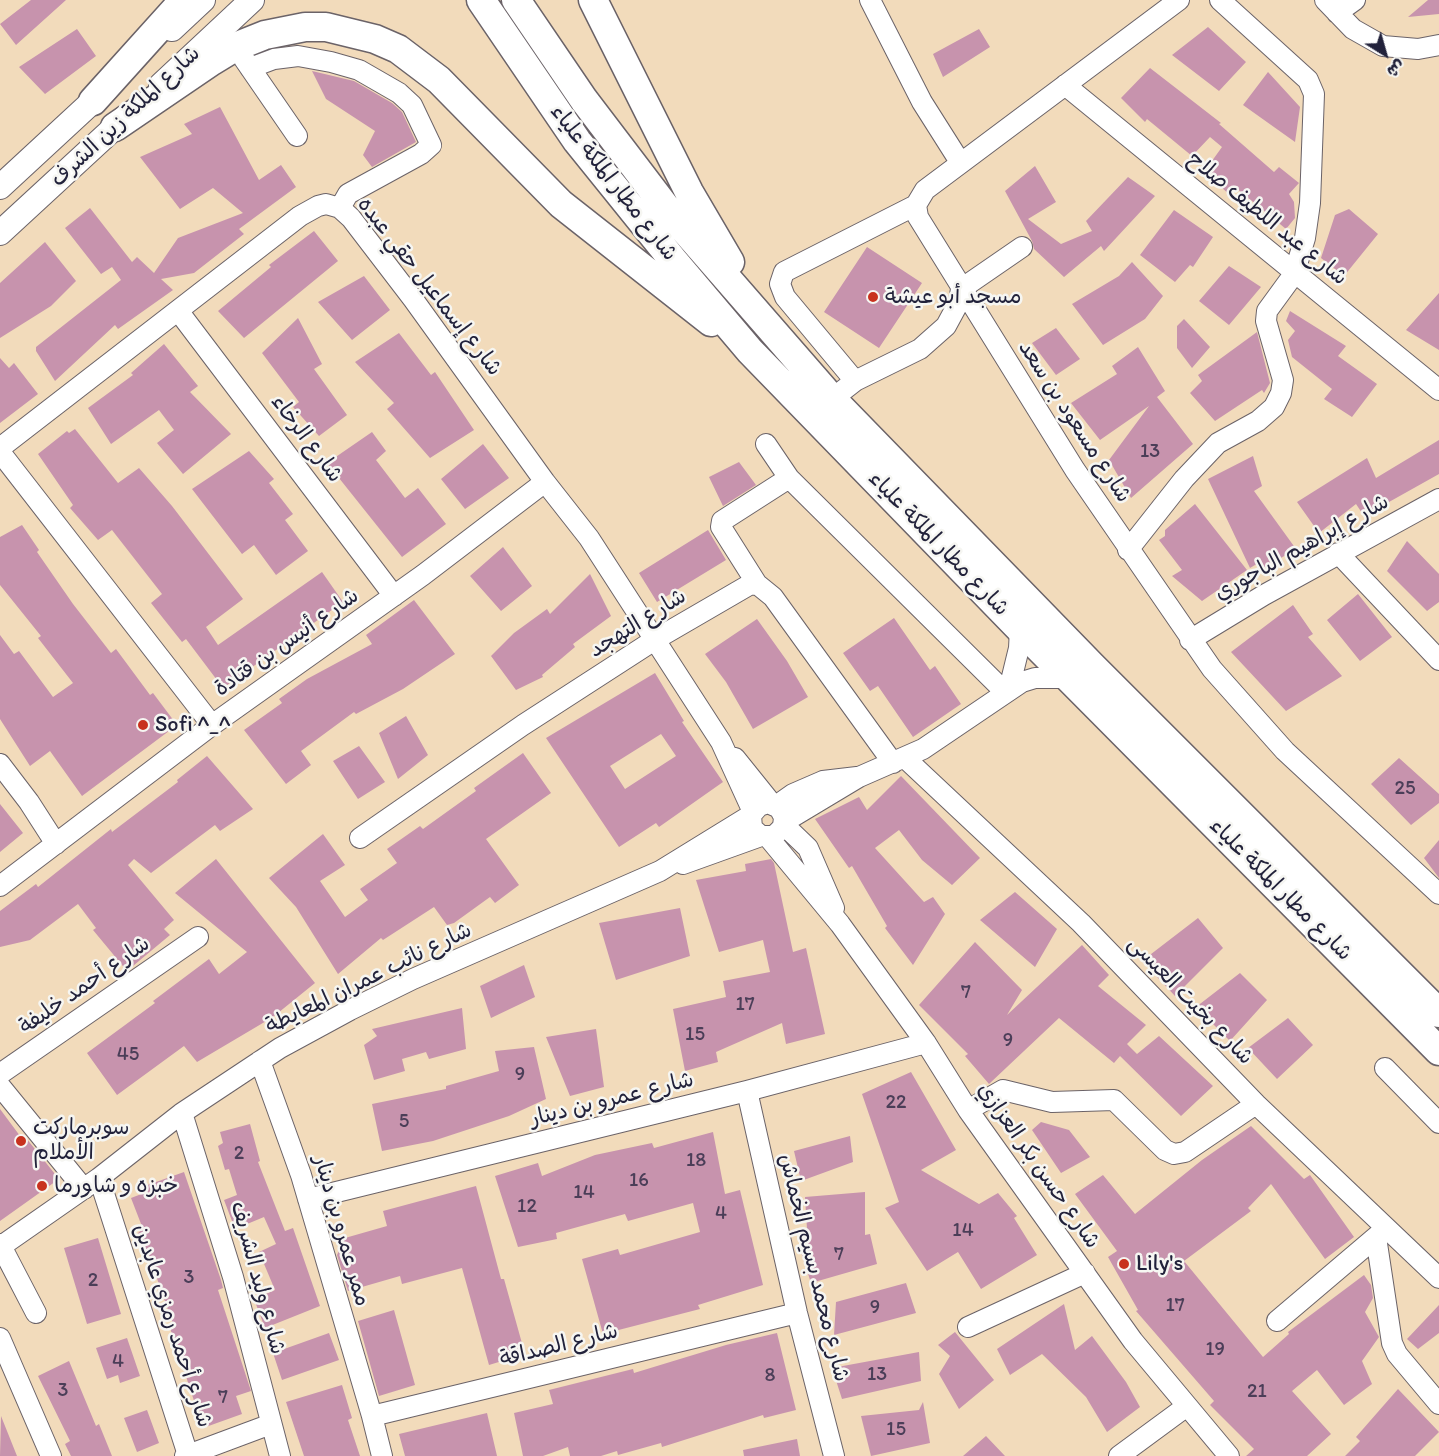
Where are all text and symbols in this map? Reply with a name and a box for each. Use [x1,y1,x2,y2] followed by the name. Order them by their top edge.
[1355,24,1415,84] north arrow
[46,41,206,193] street label: شارع الملكة زين الشرف
[1383,56,1409,82] text: ش
[544,99,682,267] street label: شارع مطار الملكة علياء
[1182,146,1352,292] street label: شارع عبد اللطيف صلاح
[351,192,507,382] street label: شارع إسماعيل حقي عبده
[885,284,1021,310] place label: مسجد أبو عيشة
[866,290,880,304] marker: مسجد أبو عيشة
[1012,336,1136,508] street label: شارع مسعود بن سعد
[264,390,348,488] street label: شارع الرخاء
[1140,440,1160,464] house number: 13
[862,466,1014,622] street label: شارع مطار الملكة علياء
[1210,489,1394,607] street label: شارع إبراهيم الباجوري
[210,583,364,703] street label: شارع أنيس بن قتادة
[584,584,692,664] street label: شارع التهجد
[155,712,231,738] place label: Sofi ^_^
[136,718,150,732] marker: Sofi ^_^
[1394,777,1416,801] house number: 25
[1203,813,1357,967] street label: شارع مطار الملكة علياء
[262,918,476,1040] street label: شارع نائب عمران المعايطة
[15,931,155,1041] street label: شارع أحمد خليفة
[1122,931,1258,1071] street label: شارع بخيت العيسى
[961,981,971,1005] house number: 7
[735,993,755,1017] house number: 17
[685,1023,705,1047] house number: 15
[1003,1029,1013,1053] house number: 9
[117,1043,139,1067] house number: 45
[515,1063,525,1087] house number: 9
[527,1067,697,1133] street label: شارع عمرو بن دينار
[971,1078,1105,1254] street label: شارع حسن بكر العزازي
[885,1091,907,1115] house number: 22
[399,1110,409,1134] house number: 5
[33,1115,130,1166] place label: سوبرماركت الأملام
[14,1134,28,1148] marker: سوبرماركت الأملام
[234,1142,244,1166] house number: 2
[686,1149,706,1173] house number: 18
[772,1151,854,1385] street label: شارع محمد بسيم الخماش
[307,1153,375,1309] street label: ممر عمرو بن دينار
[629,1169,649,1193] house number: 16
[54,1173,178,1199] place label: خبزه و شاورما
[35,1179,49,1193] marker: خبزه و شاورما
[573,1181,595,1205] house number: 14
[517,1195,537,1219] house number: 12
[224,1199,290,1357] street label: شارع وليد الشريف
[715,1202,727,1226] house number: 4
[952,1219,974,1243] house number: 14
[127,1221,217,1431] street label: شارع أحمد رمزي عابدين
[834,1243,844,1267] house number: 7
[1136,1251,1183,1277] place label: Lily's
[1117,1257,1131,1271] marker: Lily's
[184,1266,194,1290] house number: 3
[88,1269,98,1293] house number: 2
[1165,1294,1185,1318] house number: 17
[870,1296,880,1320] house number: 9
[497,1319,621,1373] street label: شارع الصداقة
[1205,1338,1225,1362] house number: 19
[112,1350,124,1374] house number: 4
[867,1363,887,1387] house number: 13
[765,1364,775,1388] house number: 8
[58,1379,68,1403] house number: 3
[1247,1380,1267,1404] house number: 21
[218,1386,228,1410] house number: 7
[886,1418,906,1442] house number: 15

